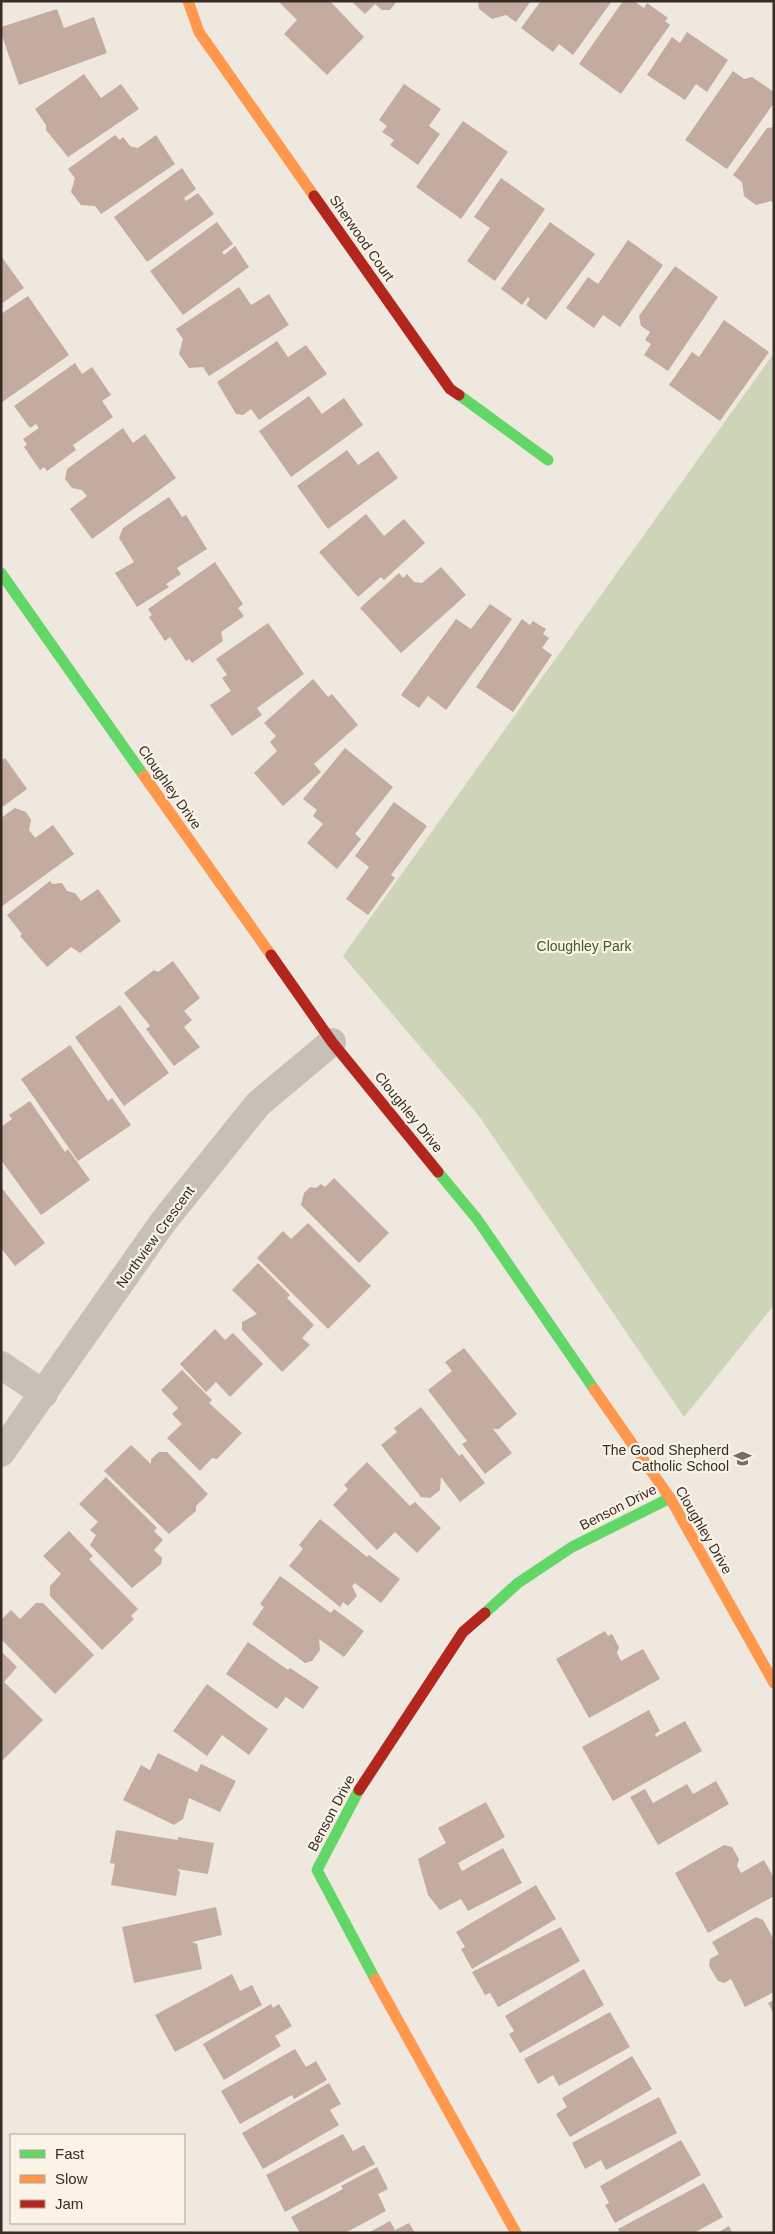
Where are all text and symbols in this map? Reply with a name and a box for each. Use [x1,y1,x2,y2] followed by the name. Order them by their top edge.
[326,192,398,284] street label: Sherwood Court
[135,742,205,832] street label: Cloughley Drive
[537,938,632,954] park label: Cloughley Park
[372,1069,446,1156] street label: Cloughley Drive
[113,1183,197,1291] street label: Northview Crescent
[602,1442,729,1474] place label: The Good Shepherd Catholic School
[733,1448,753,1468] school or university icon: The Good Shepherd Catholic School
[577,1481,659,1533] street label: Benson Drive
[672,1483,736,1577] street label: Cloughley Drive
[304,1772,358,1854] street label: Benson Drive
[10,2134,185,2224] legend
[55,2145,85,2162] text: Fast
[55,2170,88,2187] text: Slow
[55,2195,83,2212] text: Jam

